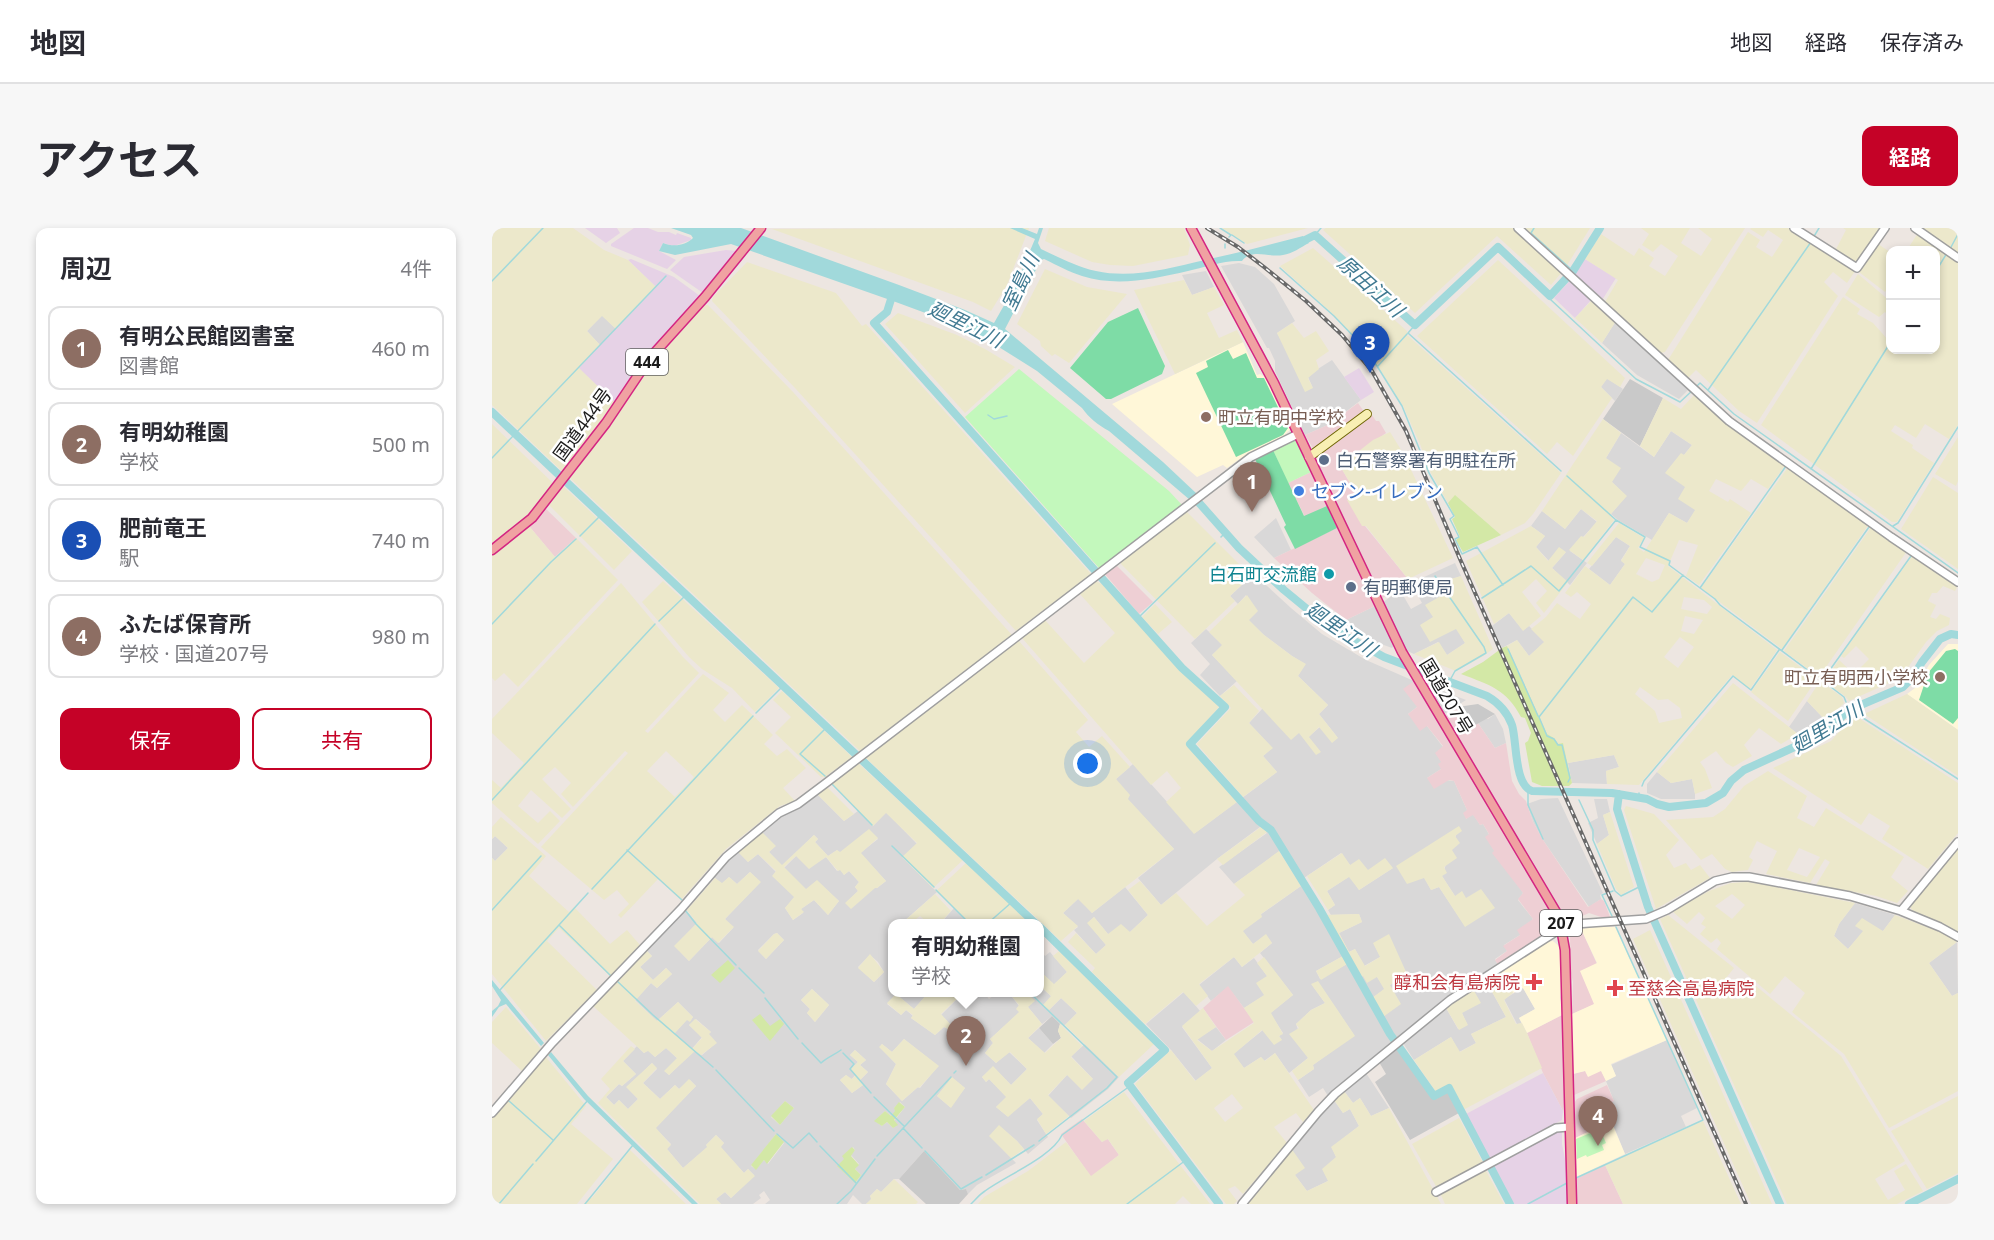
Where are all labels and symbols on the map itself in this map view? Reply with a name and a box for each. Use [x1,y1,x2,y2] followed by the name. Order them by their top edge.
[995,247,1046,315] water label: 室島川
[1332,249,1411,324] water label: 原田江川
[924,294,1010,355] water label: 廻里江川
[1350,324,1390,373] pin: 3
[626,349,668,375] road number: 444
[547,383,617,465] street label: 国道444号
[1218,405,1344,429] place label: 町立有明中学校
[1199,410,1213,424] marker: 町立有明中学校
[1336,448,1516,472] place label: 白石警察署有明駐在所
[1317,453,1331,467] marker: 白石警察署有明駐在所
[1232,462,1272,512] pin: 1
[1311,479,1443,503] place label: セブン-イレブン
[1292,484,1306,498] marker: セブン-イレブン
[1209,562,1317,586] place label: 白石町交流館
[1322,567,1336,581] marker: 白石町交流館
[1363,575,1453,599] place label: 有明郵便局
[1344,580,1358,594] marker: 有明郵便局
[1300,595,1383,664] water label: 廻里江川
[1415,653,1479,739] street label: 国道207号
[1784,665,1928,689] place label: 町立有明西小学校
[1933,670,1947,684] marker: 町立有明西小学校
[1786,694,1870,759] water label: 廻里江川
[1073,749,1102,778] your location
[1540,910,1582,936] road number: 207
[1394,970,1520,994] place label: 醇和会有島病院
[1525,973,1543,991] marker: 醇和会有島病院
[1628,976,1754,1000] place label: 至慈会高島病院
[1606,979,1624,997] marker: 至慈会高島病院
[946,1016,986,1066] pin: 2
[1578,1096,1618,1146] pin: 4

